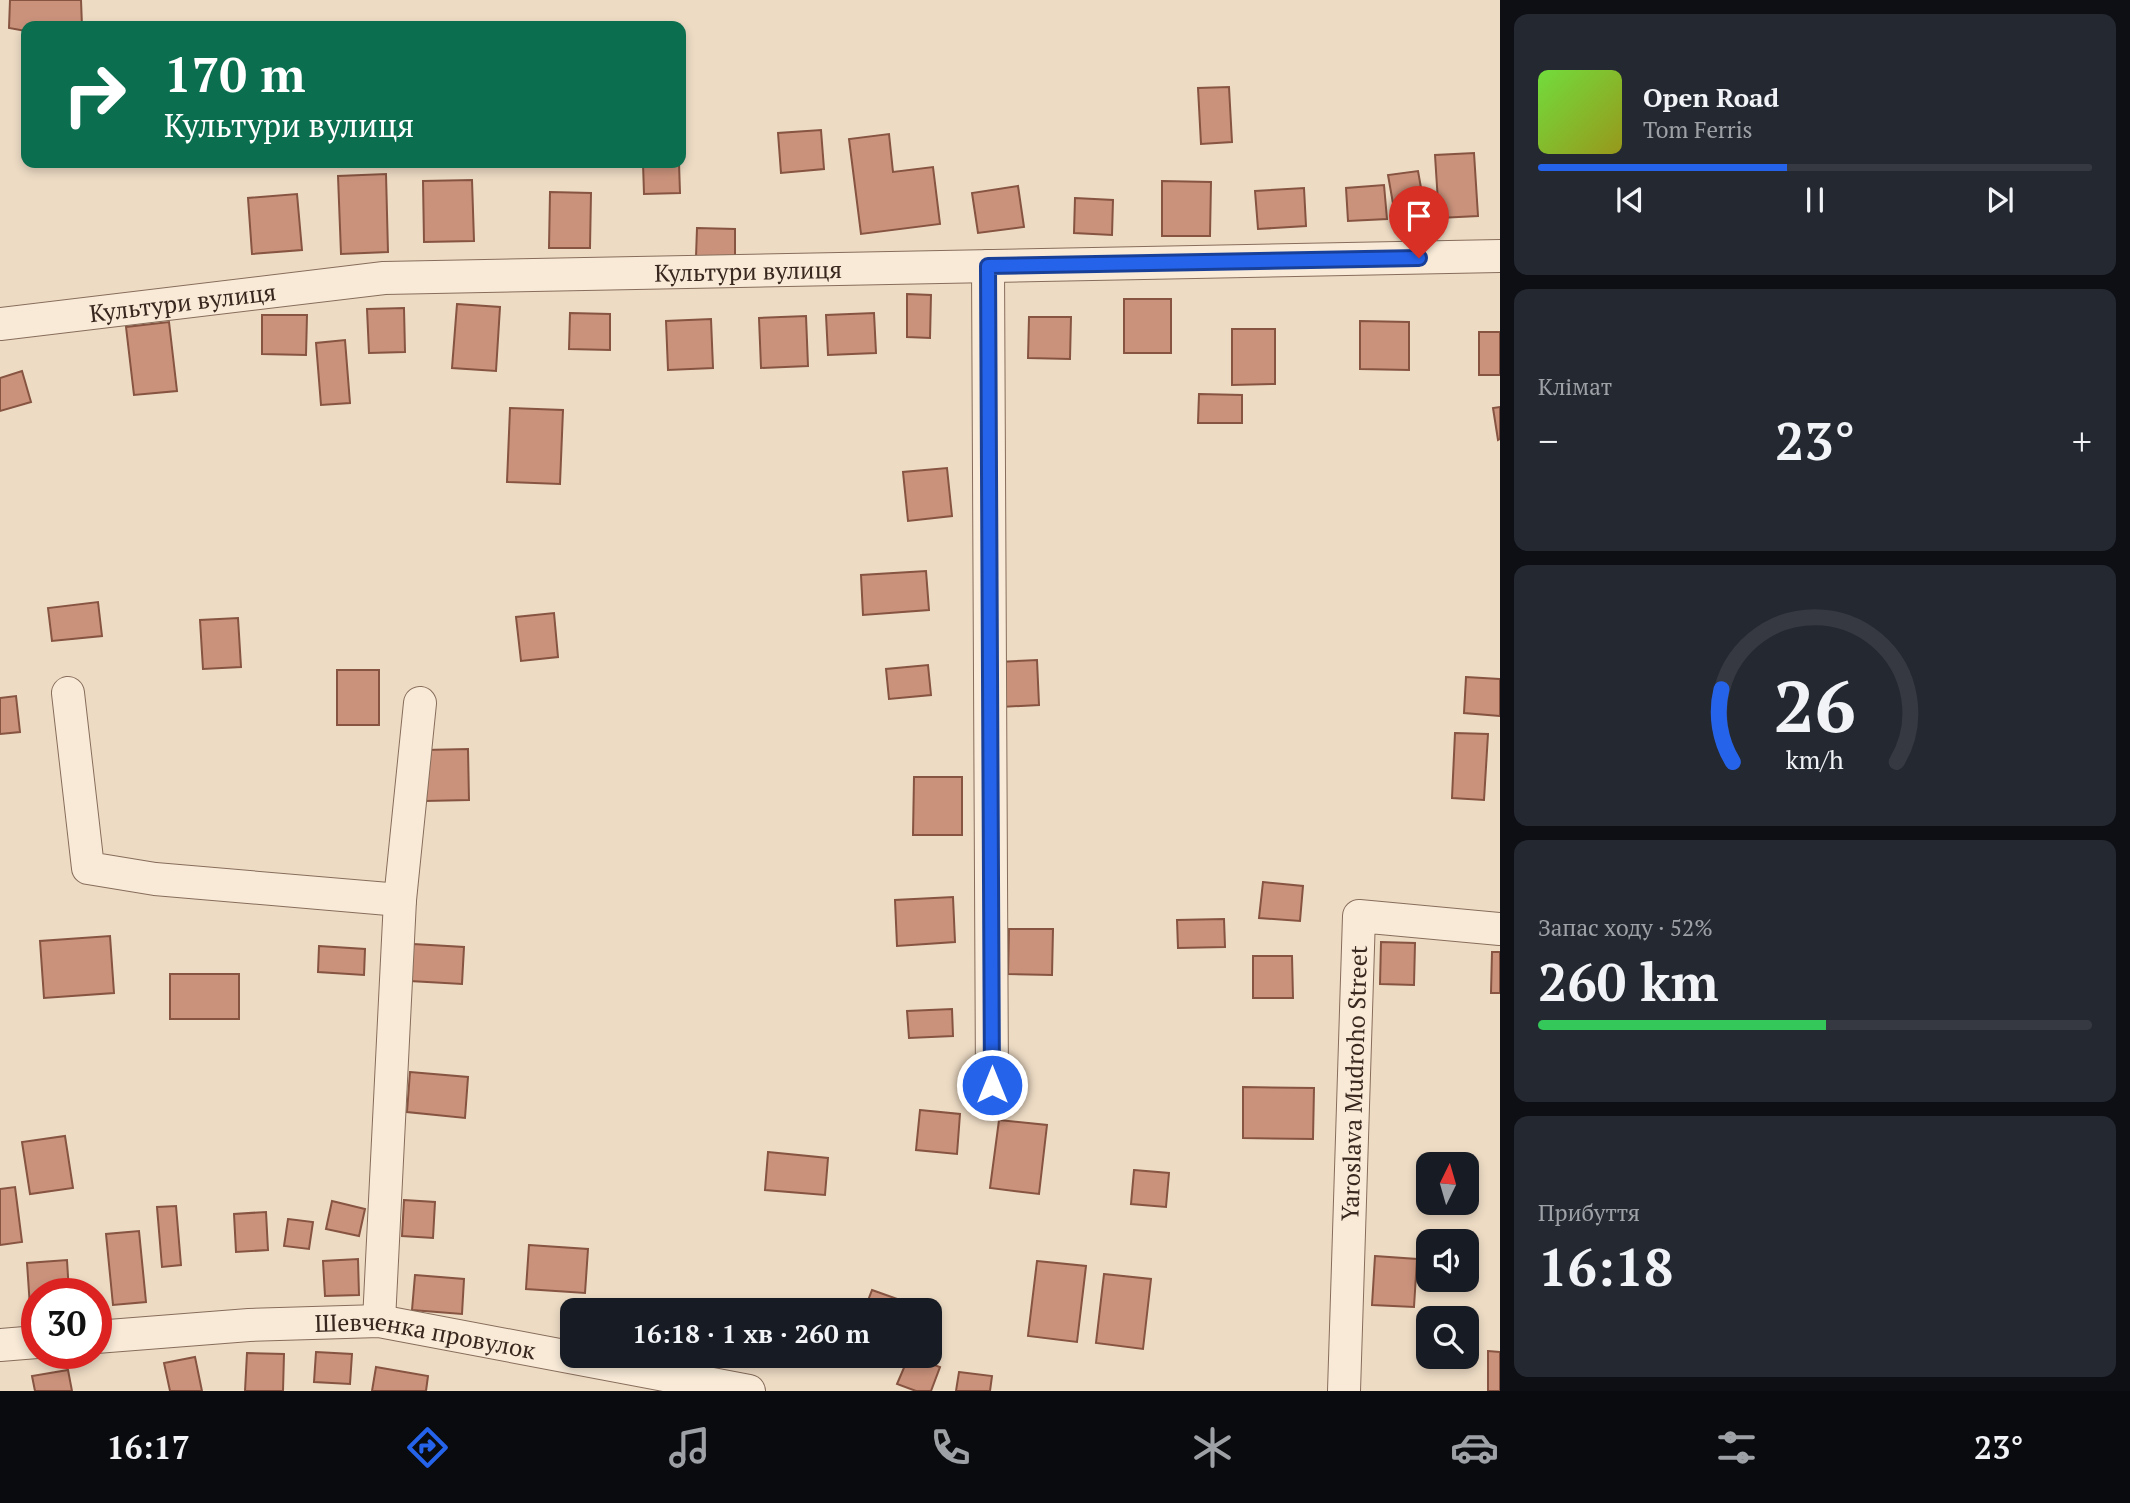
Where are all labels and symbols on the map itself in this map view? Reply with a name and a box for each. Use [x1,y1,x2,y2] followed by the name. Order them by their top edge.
[1389,186,1449,258] pin
[654,253,842,289] street label: Культури вулиця
[88,275,278,329] street label: Культури вулиця
[1333,945,1374,1221] street label: Yaroslava Mudroho Street
[955,1048,1029,1122] position arrow
[1416,1152,1479,1214] north arrow
[21,1278,112,1369] speed limit sign: 30
[314,1305,538,1366] street label: Шевченка провулок

